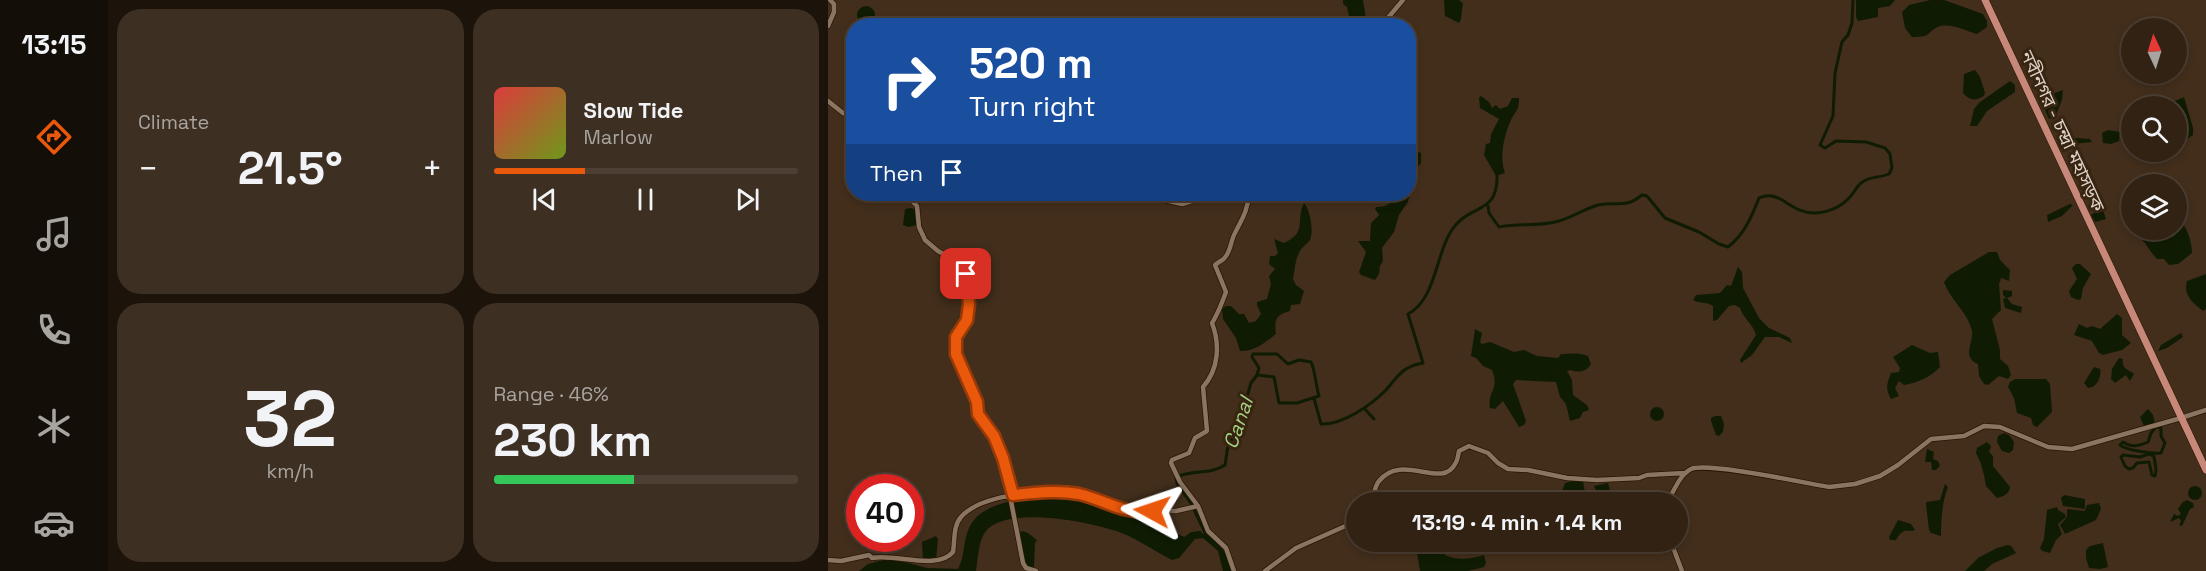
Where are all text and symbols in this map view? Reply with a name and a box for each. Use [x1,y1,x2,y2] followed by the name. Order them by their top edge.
[2121,18,2187,84] north arrow
[2121,18,2187,240] map controls
[21,27,87,62] text: 13:15
[969,37,1093,90] text: 520 m
[870,42,948,120] icon: right
[2015,46,2111,215] street label: নবীনগর - চন্দ্রা মহাসড়ক
[969,89,1096,124] text: Turn right
[584,96,684,124] text: Slow Tide
[2121,96,2187,162] button: search
[138,109,209,135] text: Climate
[33,116,75,158] icon: directions
[584,124,653,150] text: Marlow
[238,140,343,197] text: 21.5°
[138,148,158,190] text: −
[422,148,443,190] text: +
[935,156,968,189] icon: arrive
[870,159,923,187] text: Then
[2121,174,2187,240] button: layers
[528,183,561,216] icon: previous
[629,183,662,216] icon: pause
[731,183,764,216] icon: next
[33,213,75,255] icon: music
[940,248,991,299] pin
[949,257,982,290] icon: arrive
[33,309,75,351] icon: phone
[243,369,337,469] text: 32
[494,381,609,407] text: Range · 46%
[1217,392,1260,452] water label: Canal
[33,405,75,447] icon: climate
[494,412,652,469] text: 230 km
[266,458,314,484] text: km/h
[846,474,924,552] speed limit sign: 40
[1120,479,1184,543] position arrow
[33,502,75,544] icon: car
[1412,508,1622,536] text: 13:19 · 4 min · 1.4 km

